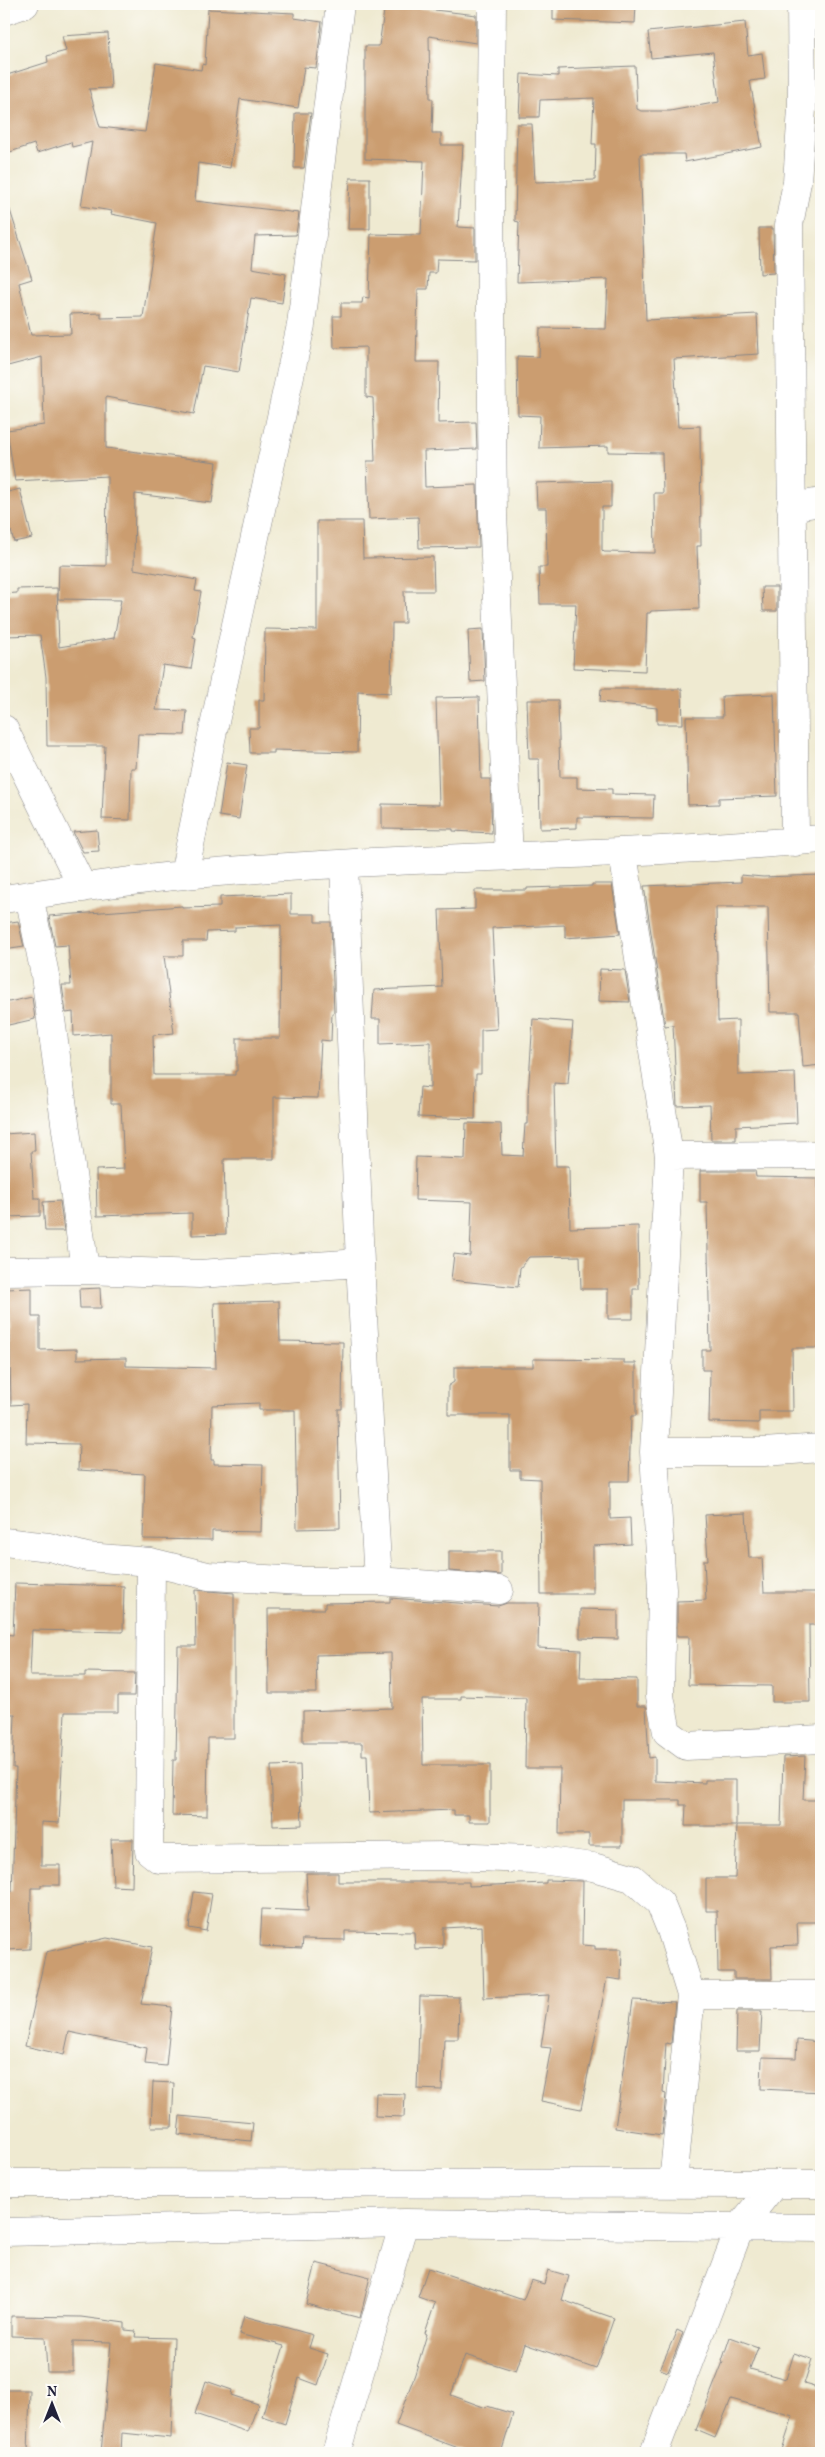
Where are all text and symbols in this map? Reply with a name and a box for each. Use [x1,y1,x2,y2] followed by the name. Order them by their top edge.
[28,2380,78,2430] north arrow
[47,2383,57,2402] text: N

